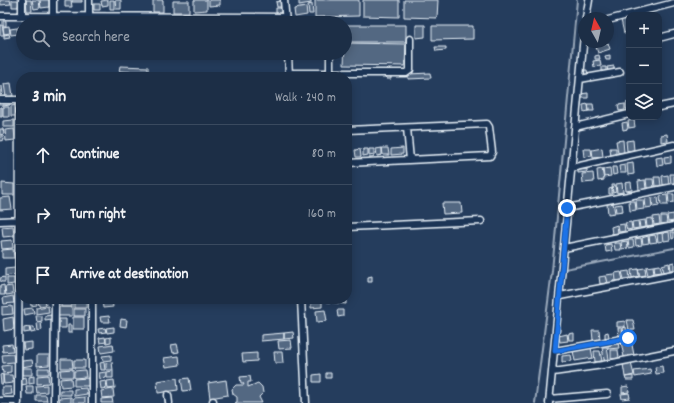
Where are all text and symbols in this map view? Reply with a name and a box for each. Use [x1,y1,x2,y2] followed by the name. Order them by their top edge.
[578,12,614,48] north arrow
[626,12,662,120] map controls
[626,12,662,48] button: +
[16,16,352,60] search box
[30,27,52,49] icon: search
[62,27,130,49] text: Search here
[626,48,662,84] button: −
[626,84,662,120] button: layers
[32,86,66,110] text: 3 min
[275,89,336,108] text: Walk · 240 m
[32,144,54,166] icon: ahead
[70,144,119,166] text: Continue
[312,145,336,164] text: 80 m
[558,199,576,217] route end
[32,204,54,226] icon: right
[70,204,126,226] text: Turn right
[308,205,336,224] text: 160 m
[32,264,54,286] icon: arrive
[70,264,188,286] text: Arrive at destination
[619,329,637,347] route start

